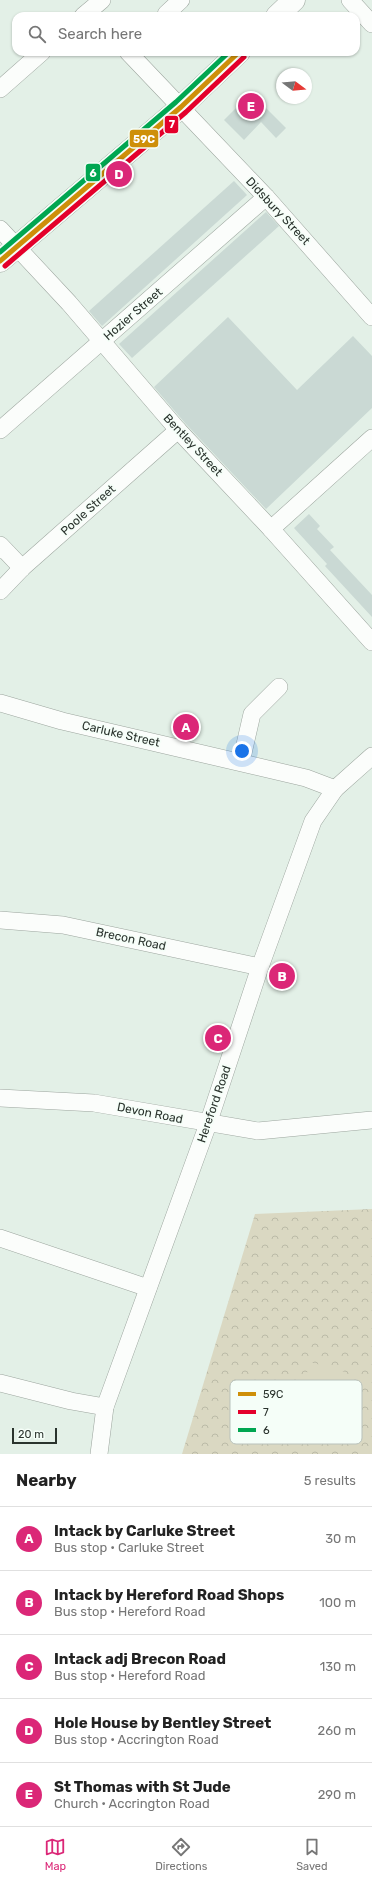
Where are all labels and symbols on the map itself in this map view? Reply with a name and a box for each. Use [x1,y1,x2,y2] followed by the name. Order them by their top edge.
[276,68,312,104] north arrow
[238,91,264,121] pin: E
[164,115,179,134] line badge: 7
[169,118,176,131] text: 7
[129,129,159,148] line badge: 59C
[133,133,155,146] text: 59C
[106,159,132,189] pin: D
[85,163,101,182] line badge: 6
[89,167,97,180] text: 6
[243,174,313,248] street label: Didsbury Street
[101,285,165,343] street label: Hozier Street
[161,411,226,479] street label: Bentley Street
[58,482,118,538] street label: Poole Street
[173,712,199,742] pin: A
[81,718,162,750] street label: Carluke Street
[232,741,252,761] your location
[95,925,167,953] street label: Brecon Road
[269,961,295,991] pin: B
[205,1023,231,1053] pin: C
[194,1064,234,1144] street label: Hereford Road
[116,1100,184,1126] street label: Devon Road
[230,1380,362,1444] legend
[263,1388,283,1401] text: 59C
[263,1406,269,1419] text: 7
[263,1424,270,1437] text: 6
[12,1426,57,1445] scale bar

